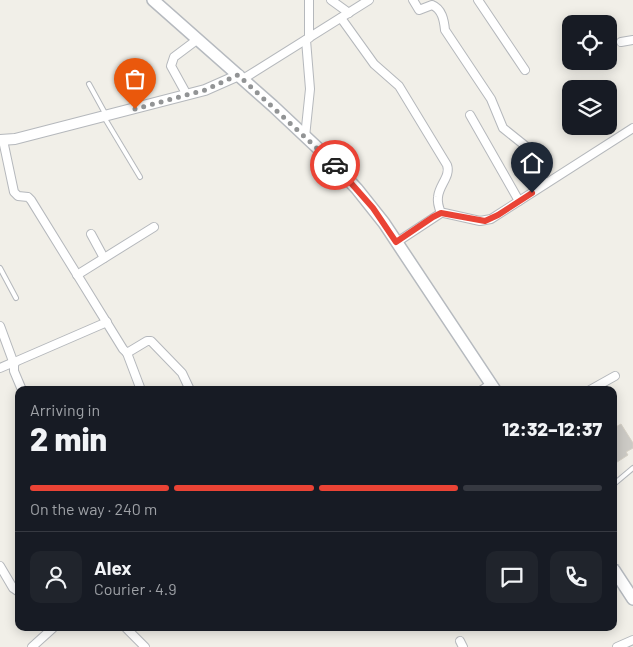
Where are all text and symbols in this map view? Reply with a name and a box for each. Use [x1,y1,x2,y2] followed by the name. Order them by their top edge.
[562,15,617,135] map controls
[562,15,617,70] button: locate
[114,58,156,109] pin
[121,65,149,93] icon: bag
[562,80,617,135] button: layers
[310,140,360,190] courier
[511,142,553,193] pin
[518,149,546,177] icon: home
[321,151,349,179] icon: car
[30,400,100,419] text: Arriving in
[502,417,602,440] text: 12:32–12:37
[30,419,107,457] text: 2 min
[30,499,157,518] text: On the way · 240 m
[30,551,82,603] button: person
[486,551,538,603] button: chat
[550,551,602,603] button: phone
[94,556,132,579] text: Alex
[94,579,177,598] text: Courier · 4.9

